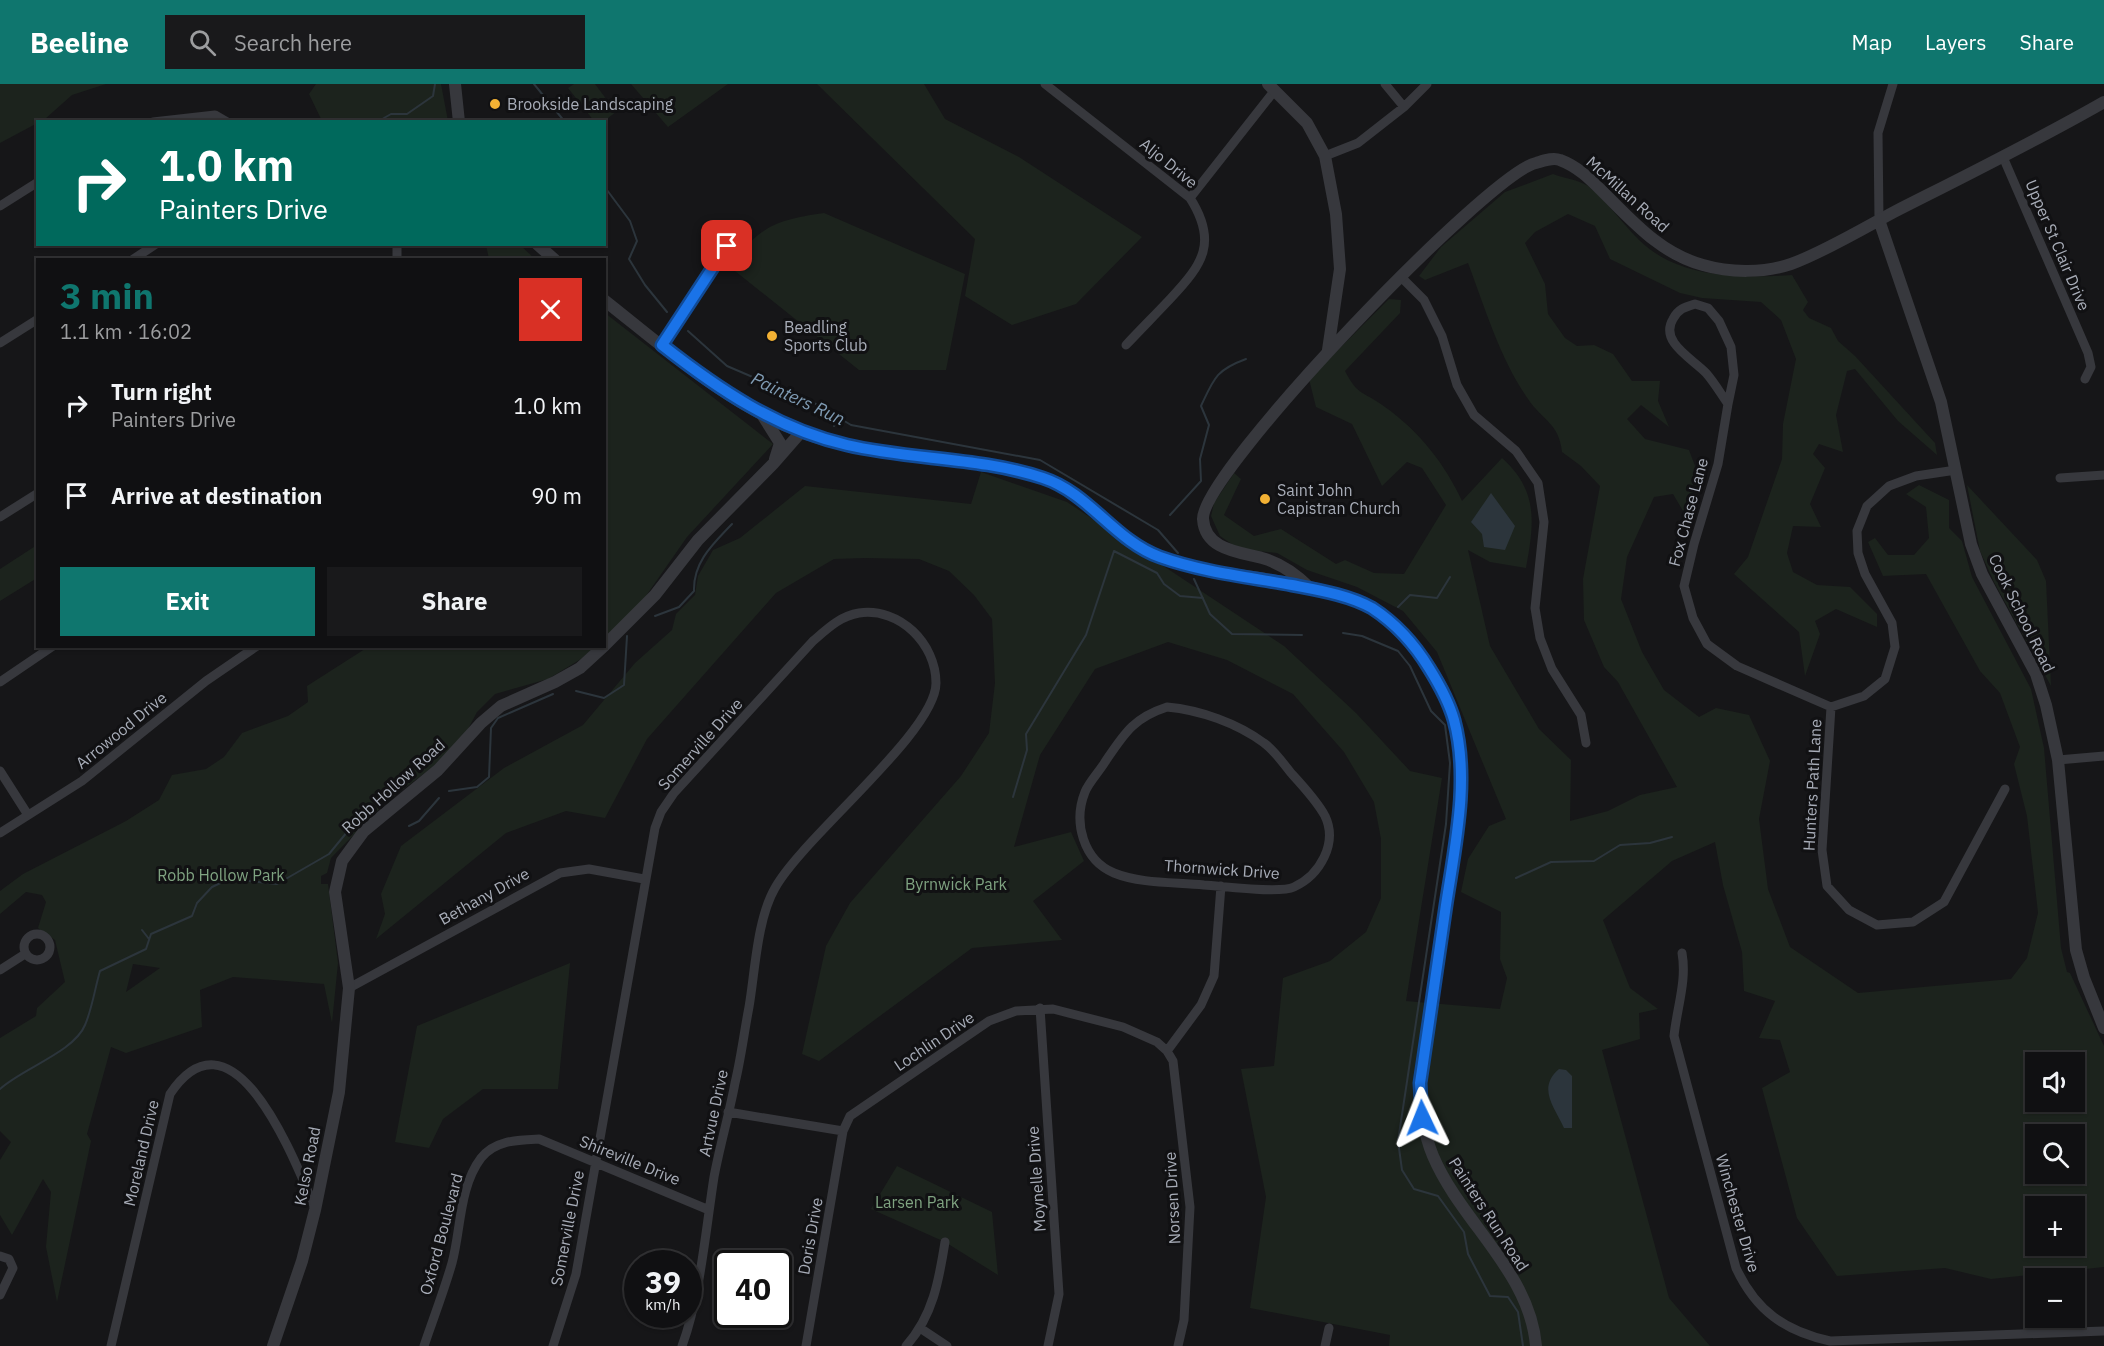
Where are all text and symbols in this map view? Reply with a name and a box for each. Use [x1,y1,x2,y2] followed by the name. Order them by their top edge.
[165,15,585,69] search box
[30,24,129,61] text: Beeline
[186,26,219,59] icon: search
[234,28,352,57] text: Search here
[1852,28,1892,56] text: Map
[1925,28,1987,56] text: Layers
[2020,28,2074,56] text: Share
[507,94,674,114] place label: Brookside Landscaping
[488,97,502,111] marker: Brookside Landscaping
[1136,134,1202,192] street label: Aljo Drive
[159,138,294,193] text: 1.0 km
[60,144,138,222] icon: right
[1582,151,1674,237] street label: McMillan Road
[2021,177,2095,314] street label: Upper St Clair Drive
[159,191,328,226] text: Painters Drive
[701,220,752,271] pin
[710,229,743,262] icon: arrive
[60,272,154,319] text: 3 min
[519,278,582,341] button: close
[784,317,867,355] place label: Beadling Sports Club
[60,318,192,345] text: 1.1 km · 16:02
[765,329,779,343] marker: Beadling Sports Club
[748,367,849,430] water label: Painters Run
[111,377,212,406] text: Turn right
[60,389,93,422] icon: right
[514,391,582,420] text: 1.0 km
[111,406,236,433] text: Painters Drive
[1664,455,1712,568] street label: Fox Chase Lane
[60,479,93,512] icon: arrive
[1277,480,1400,518] place label: Saint John Capistran Church
[111,481,322,510] text: Arrive at destination
[531,481,582,510] text: 90 m
[1258,492,1272,506] marker: Saint John Capistran Church
[1985,550,2059,676] street label: Cook School Road
[60,567,315,636] button: Exit
[327,567,582,636] button: Share
[72,687,171,773] street label: Arrowood Drive
[653,694,747,794] street label: Somerville Drive
[1799,718,1825,852] street label: Hunters Path Lane
[337,734,449,838] street label: Robb Hollow Road
[1164,855,1281,883] street label: Thornwick Drive
[435,863,533,929] street label: Bethany Drive
[157,865,285,885] park label: Robb Hollow Park
[905,874,1008,894] park label: Byrnwick Park
[890,1007,978,1075] street label: Lochlin Drive
[2025,1052,2085,1328] map controls
[2025,1052,2085,1112] button: sound
[694,1067,732,1158] street label: Artvue Drive
[1390,1086,1454,1150] position arrow
[119,1098,163,1208] street label: Moreland Drive
[2025,1124,2085,1184] button: search
[290,1125,324,1207] street label: Kelso Road
[1022,1125,1050,1233] street label: Moynelle Drive
[577,1131,684,1189] street label: Shireville Drive
[1160,1151,1184,1245] street label: Norsen Drive
[1712,1152,1764,1275] street label: Winchester Drive
[1445,1153,1533,1275] street label: Painters Run Road
[546,1168,588,1287] street label: Somerville Drive
[415,1171,467,1297] street label: Oxford Boulevard
[875,1192,960,1212] park label: Larsen Park
[793,1196,827,1276] street label: Doris Drive
[2025,1196,2085,1256] button: +
[714,1250,792,1328] speed limit sign: 40
[645,1262,681,1301] text: 39
[2025,1268,2085,1328] button: −
[645,1295,681,1314] text: km/h

